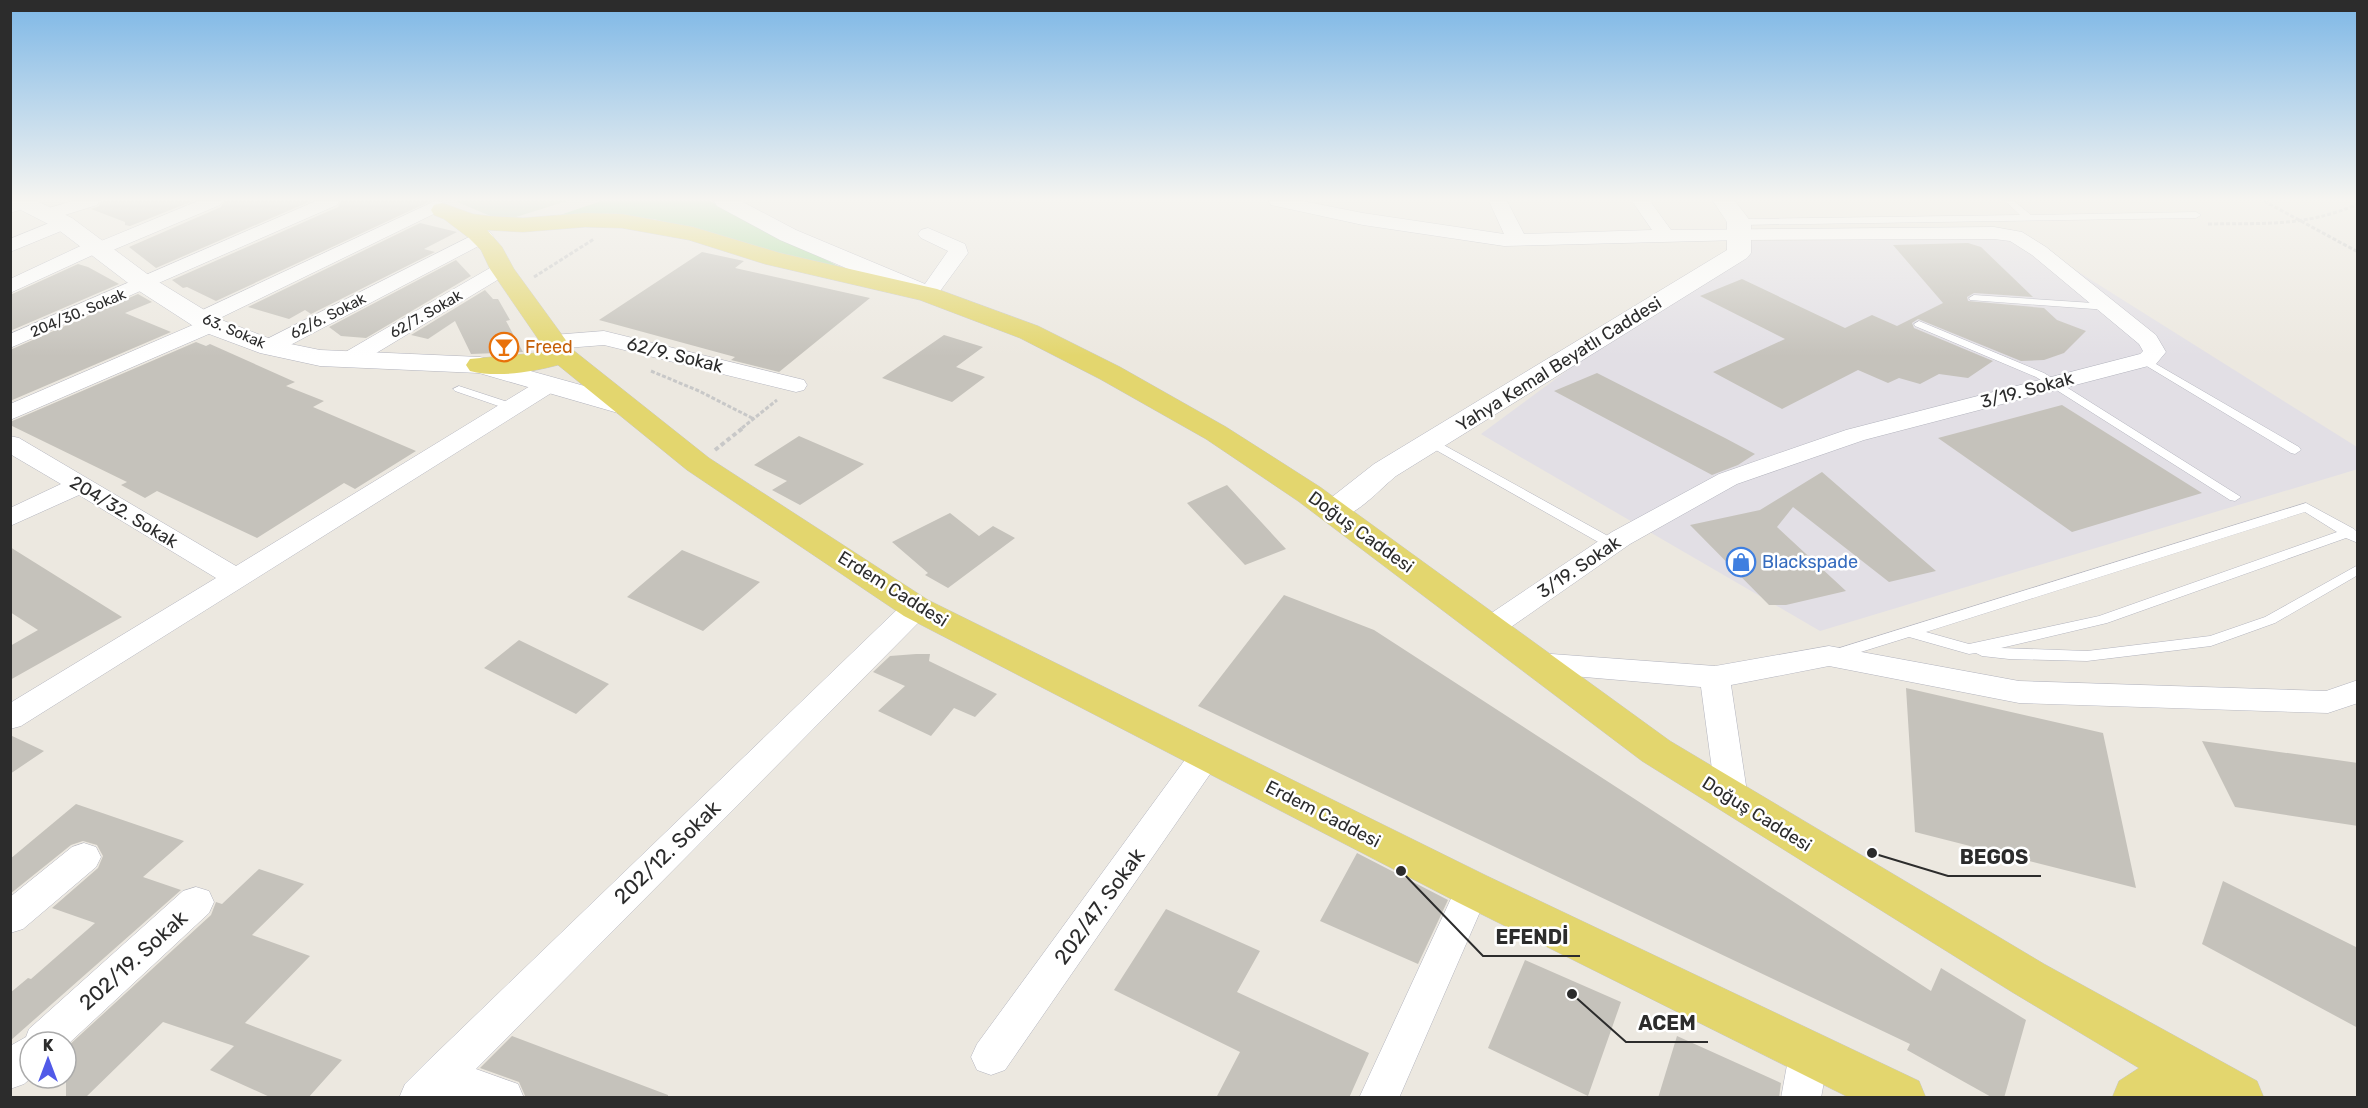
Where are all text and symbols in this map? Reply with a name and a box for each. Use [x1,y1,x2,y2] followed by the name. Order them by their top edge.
[27,285,129,341] street label: 204/30. Sokak
[387,286,466,342] street label: 62/7. Sokak
[287,289,369,343] street label: 62/6. Sokak
[1452,292,1666,436] street label: Yahya Kemal Beyatlı Caddesi
[200,310,269,352] street label: 63. Sokak
[488,331,520,363] bar icon: Freed
[625,332,726,378] street label: 62/9. Sokak
[525,336,573,358] place label: Freed
[1978,367,2077,413] street label: 3/19. Sokak
[66,471,183,553] street label: 204/32. Sokak
[1304,486,1418,578] street label: Doğuş Caddesi
[1533,531,1625,603] street label: 3/19. Sokak
[834,546,952,632] street label: Erdem Caddesi
[1725,546,1757,578] shop icon: Blackspade
[1762,551,1858,573] place label: Blackspade
[1698,772,1816,856] street label: Doğuş Caddesi
[1262,776,1384,852] street label: Erdem Caddesi
[609,795,725,909] street label: 202/12. Sokak
[1948,838,2041,876] callout: BEGOS
[1048,843,1150,969] street label: 202/47. Sokak
[1960,845,2028,869] text: BEGOS
[74,905,192,1015] street label: 202/19. Sokak
[1483,918,1580,956] callout: EFENDİ
[1495,925,1569,949] text: EFENDİ
[1626,1004,1708,1042] callout: ACEM
[1638,1011,1696,1035] text: ACEM
[18,1030,78,1090] north arrow
[43,1036,54,1055] text: K

